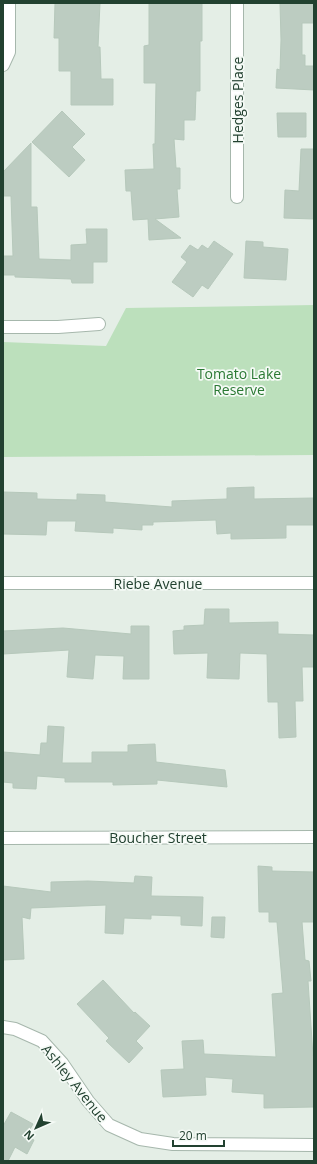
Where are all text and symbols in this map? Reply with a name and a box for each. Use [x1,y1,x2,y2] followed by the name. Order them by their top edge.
[228,56,247,143] street label: Hedges Place
[197,364,281,399] park label: Tomato Lake Reserve
[114,574,203,593] street label: Riebe Avenue
[109,828,207,847] street label: Boucher Street
[38,1040,112,1126] street label: Ashley Avenue
[16,1108,56,1148] north arrow
[173,1122,224,1148] scale bar
[20,1127,37,1144] text: N
[179,1127,207,1144] text: 20 m

